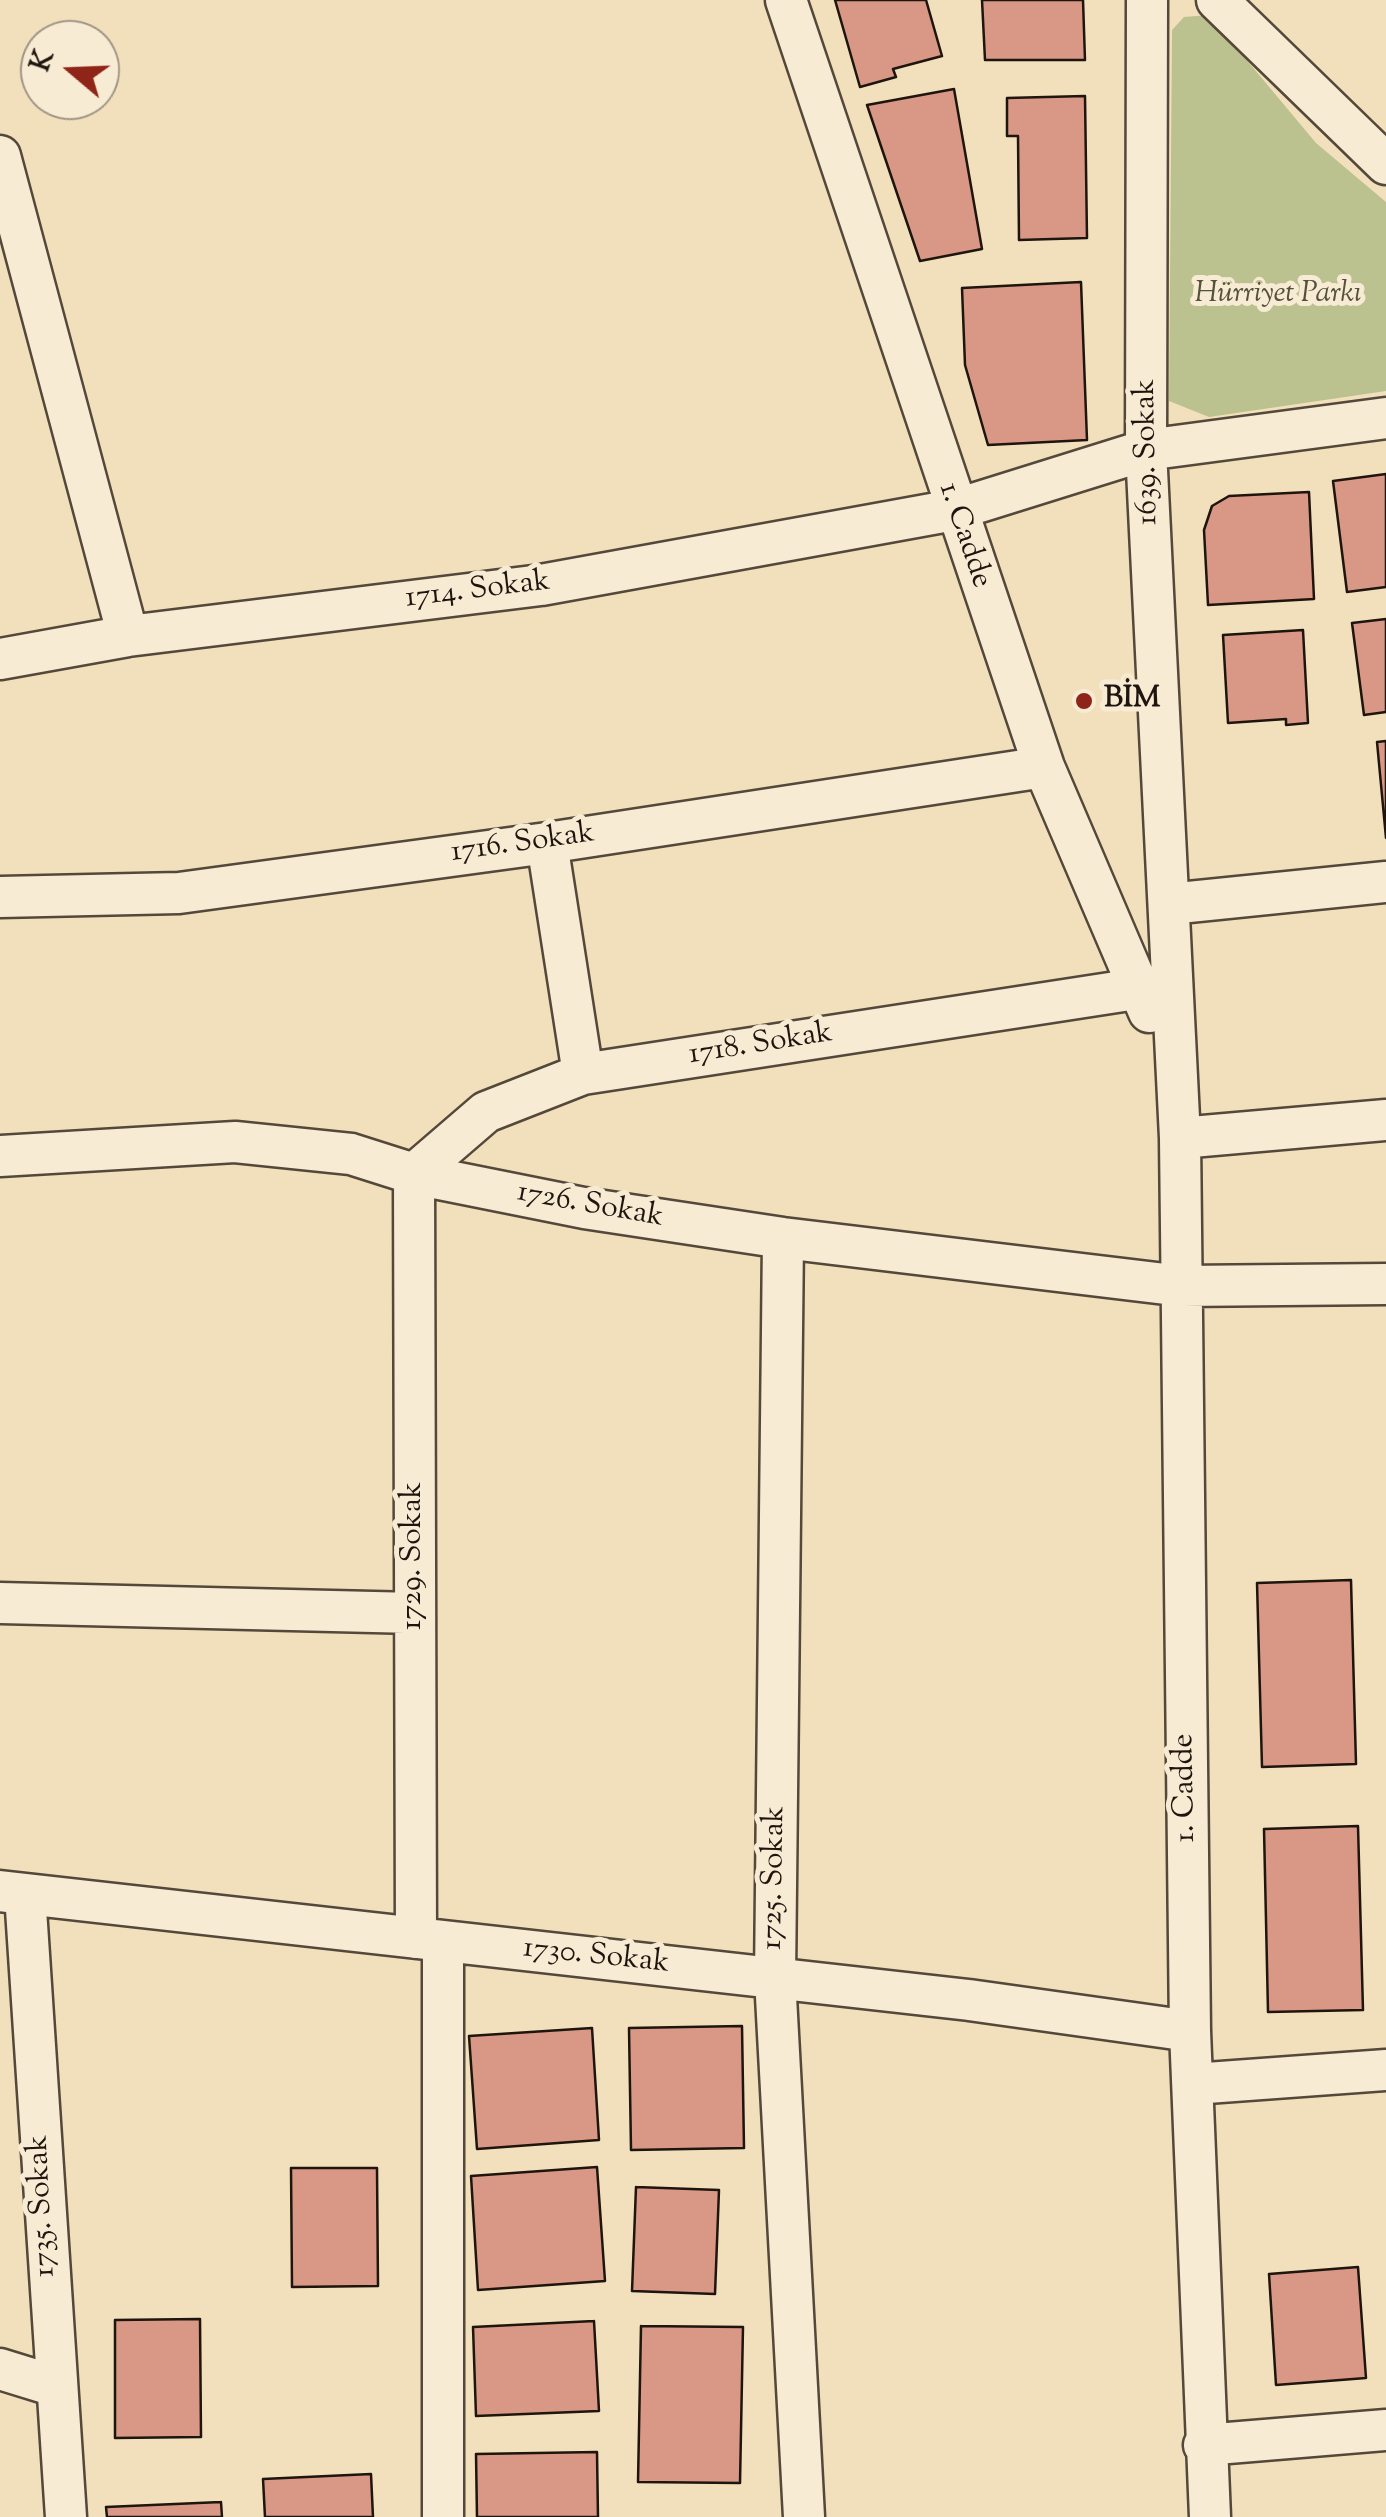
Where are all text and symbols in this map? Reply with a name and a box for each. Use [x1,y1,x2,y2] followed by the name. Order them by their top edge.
[20,20,120,120] north arrow
[21,45,66,77] text: K
[1194,278,1362,314] park label: Hürriyet Parkı
[1130,379,1168,525] street label: 1639. Sokak
[928,479,998,593] street label: 1. Cadde
[404,565,552,619] street label: 1714. Sokak
[1104,683,1160,719] place label: BİM
[1073,690,1095,712] marker: BİM
[449,817,597,873] street label: 1716. Sokak
[687,1017,835,1075] street label: 1718. Sokak
[514,1176,666,1238] street label: 1726. Sokak
[397,1482,433,1630] street label: 1729. Sokak
[1168,1733,1206,1843] street label: 1. Cadde
[757,1806,795,1950] street label: 1725. Sokak
[521,1932,671,1984] street label: 1730. Sokak
[22,2134,66,2278] street label: 1735. Sokak

